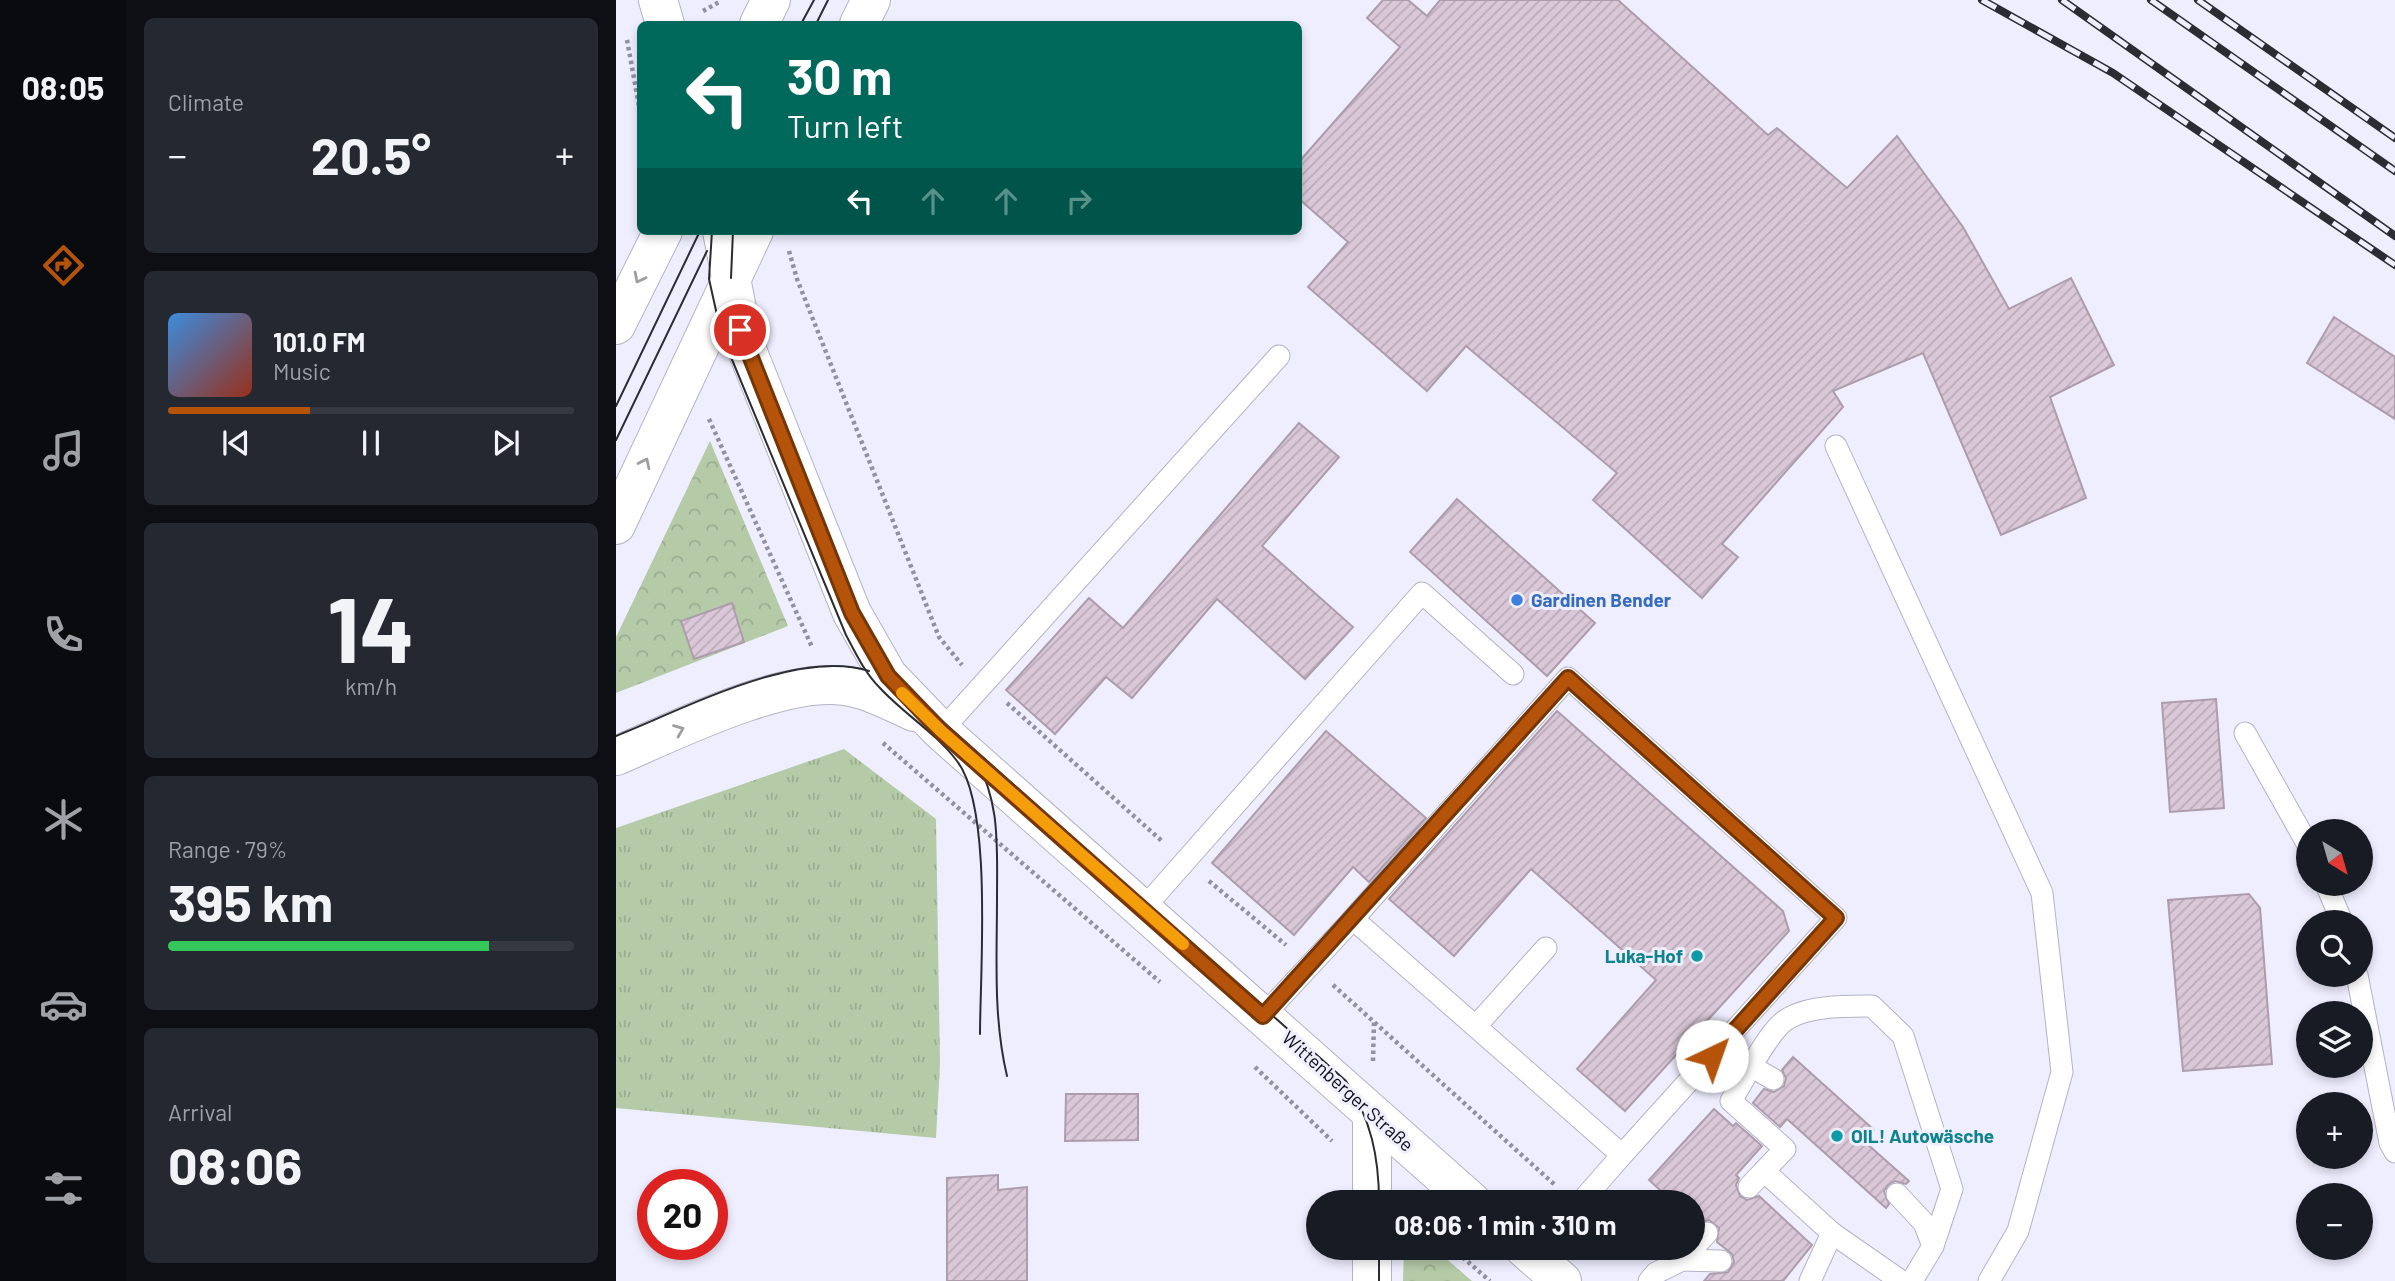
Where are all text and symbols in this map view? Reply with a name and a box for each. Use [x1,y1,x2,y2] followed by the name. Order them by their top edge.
[787,46,892,105] text: 30 m
[672,49,763,140] icon: left
[22,68,104,106] text: 08:05
[168,88,244,116] text: Climate
[787,106,904,144] text: Turn left
[311,123,431,185] text: 20.5°
[168,131,187,177] text: −
[555,131,574,177] text: +
[841,182,879,220] icon: left
[914,182,952,220] icon: ahead
[987,182,1025,220] icon: ahead
[1060,182,1098,220] icon: right
[39,241,88,290] icon: directions
[634,271,648,283] one-way arrow
[710,300,770,360] pin
[721,311,759,349] icon: arrive
[273,326,365,357] text: 101.0 FM
[273,357,331,385] text: Music
[217,424,255,462] icon: previous
[352,424,390,462] icon: pause
[487,424,525,462] icon: next
[39,426,88,475] icon: music
[637,458,651,470] one-way arrow
[327,572,415,681] text: 14
[1531,588,1672,611] place label: Gardinen Bender
[1509,592,1525,608] marker: Gardinen Bender
[39,610,88,659] icon: phone
[345,672,397,700] text: km/h
[673,725,685,739] one-way arrow
[39,795,88,844] icon: climate
[2296,819,2373,896] north arrow
[2296,819,2373,1260] map controls
[168,835,287,863] text: Range · 79%
[168,870,333,932] text: 395 km
[2296,910,2373,987] button: search
[1605,944,1683,967] place label: Luka-Hof
[1689,948,1705,964] marker: Luka-Hof
[39,980,88,1029] icon: car
[2296,1001,2373,1078] button: layers
[1675,1019,1749,1093] position arrow
[1278,1026,1419,1156] street label: Wittenberger Straße
[2296,1092,2373,1169] button: +
[168,1098,232,1126] text: Arrival
[1851,1124,1994,1147] place label: OIL! Autowäsche
[1829,1128,1845,1144] marker: OIL! Autowäsche
[168,1133,302,1195] text: 08:06
[39,1164,88,1213] icon: filters
[637,1169,728,1260] speed limit sign: 20
[2296,1183,2373,1260] button: −
[1394,1209,1617,1240] text: 08:06 · 1 min · 310 m

